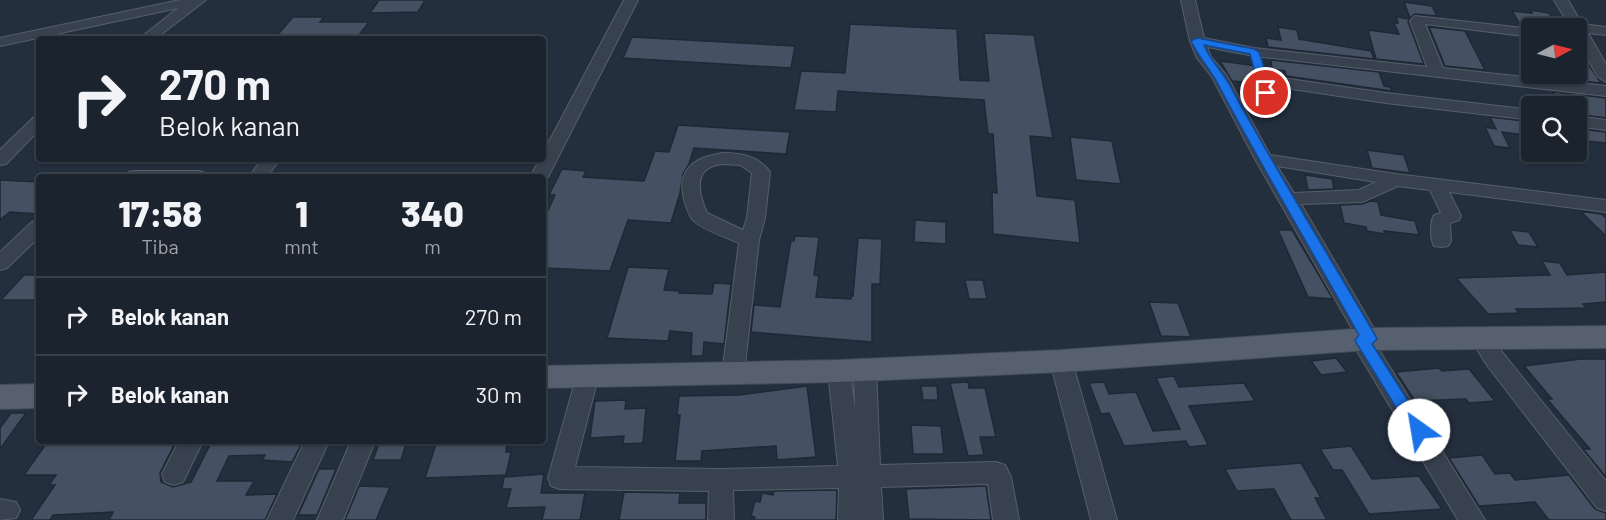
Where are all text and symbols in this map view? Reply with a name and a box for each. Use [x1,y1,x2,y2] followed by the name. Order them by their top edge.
[1521,18,1587,84] north arrow
[1521,18,1587,162] map controls
[159,58,271,108] text: 270 m
[60,60,138,138] icon: right
[1240,67,1291,118] pin
[1249,76,1282,109] icon: arrive
[1521,96,1587,162] button: search
[159,109,300,141] text: Belok kanan
[118,191,202,234] text: 17:58
[295,191,308,234] text: 1
[401,191,464,234] text: 340
[141,234,179,258] text: Tiba
[284,234,319,258] text: mnt
[424,234,441,258] text: m
[60,300,93,333] icon: right
[111,303,229,329] text: Belok kanan
[465,303,522,329] text: 270 m
[60,378,93,411] icon: right
[111,381,229,407] text: Belok kanan
[476,381,522,407] text: 30 m
[1387,398,1451,462] position arrow

